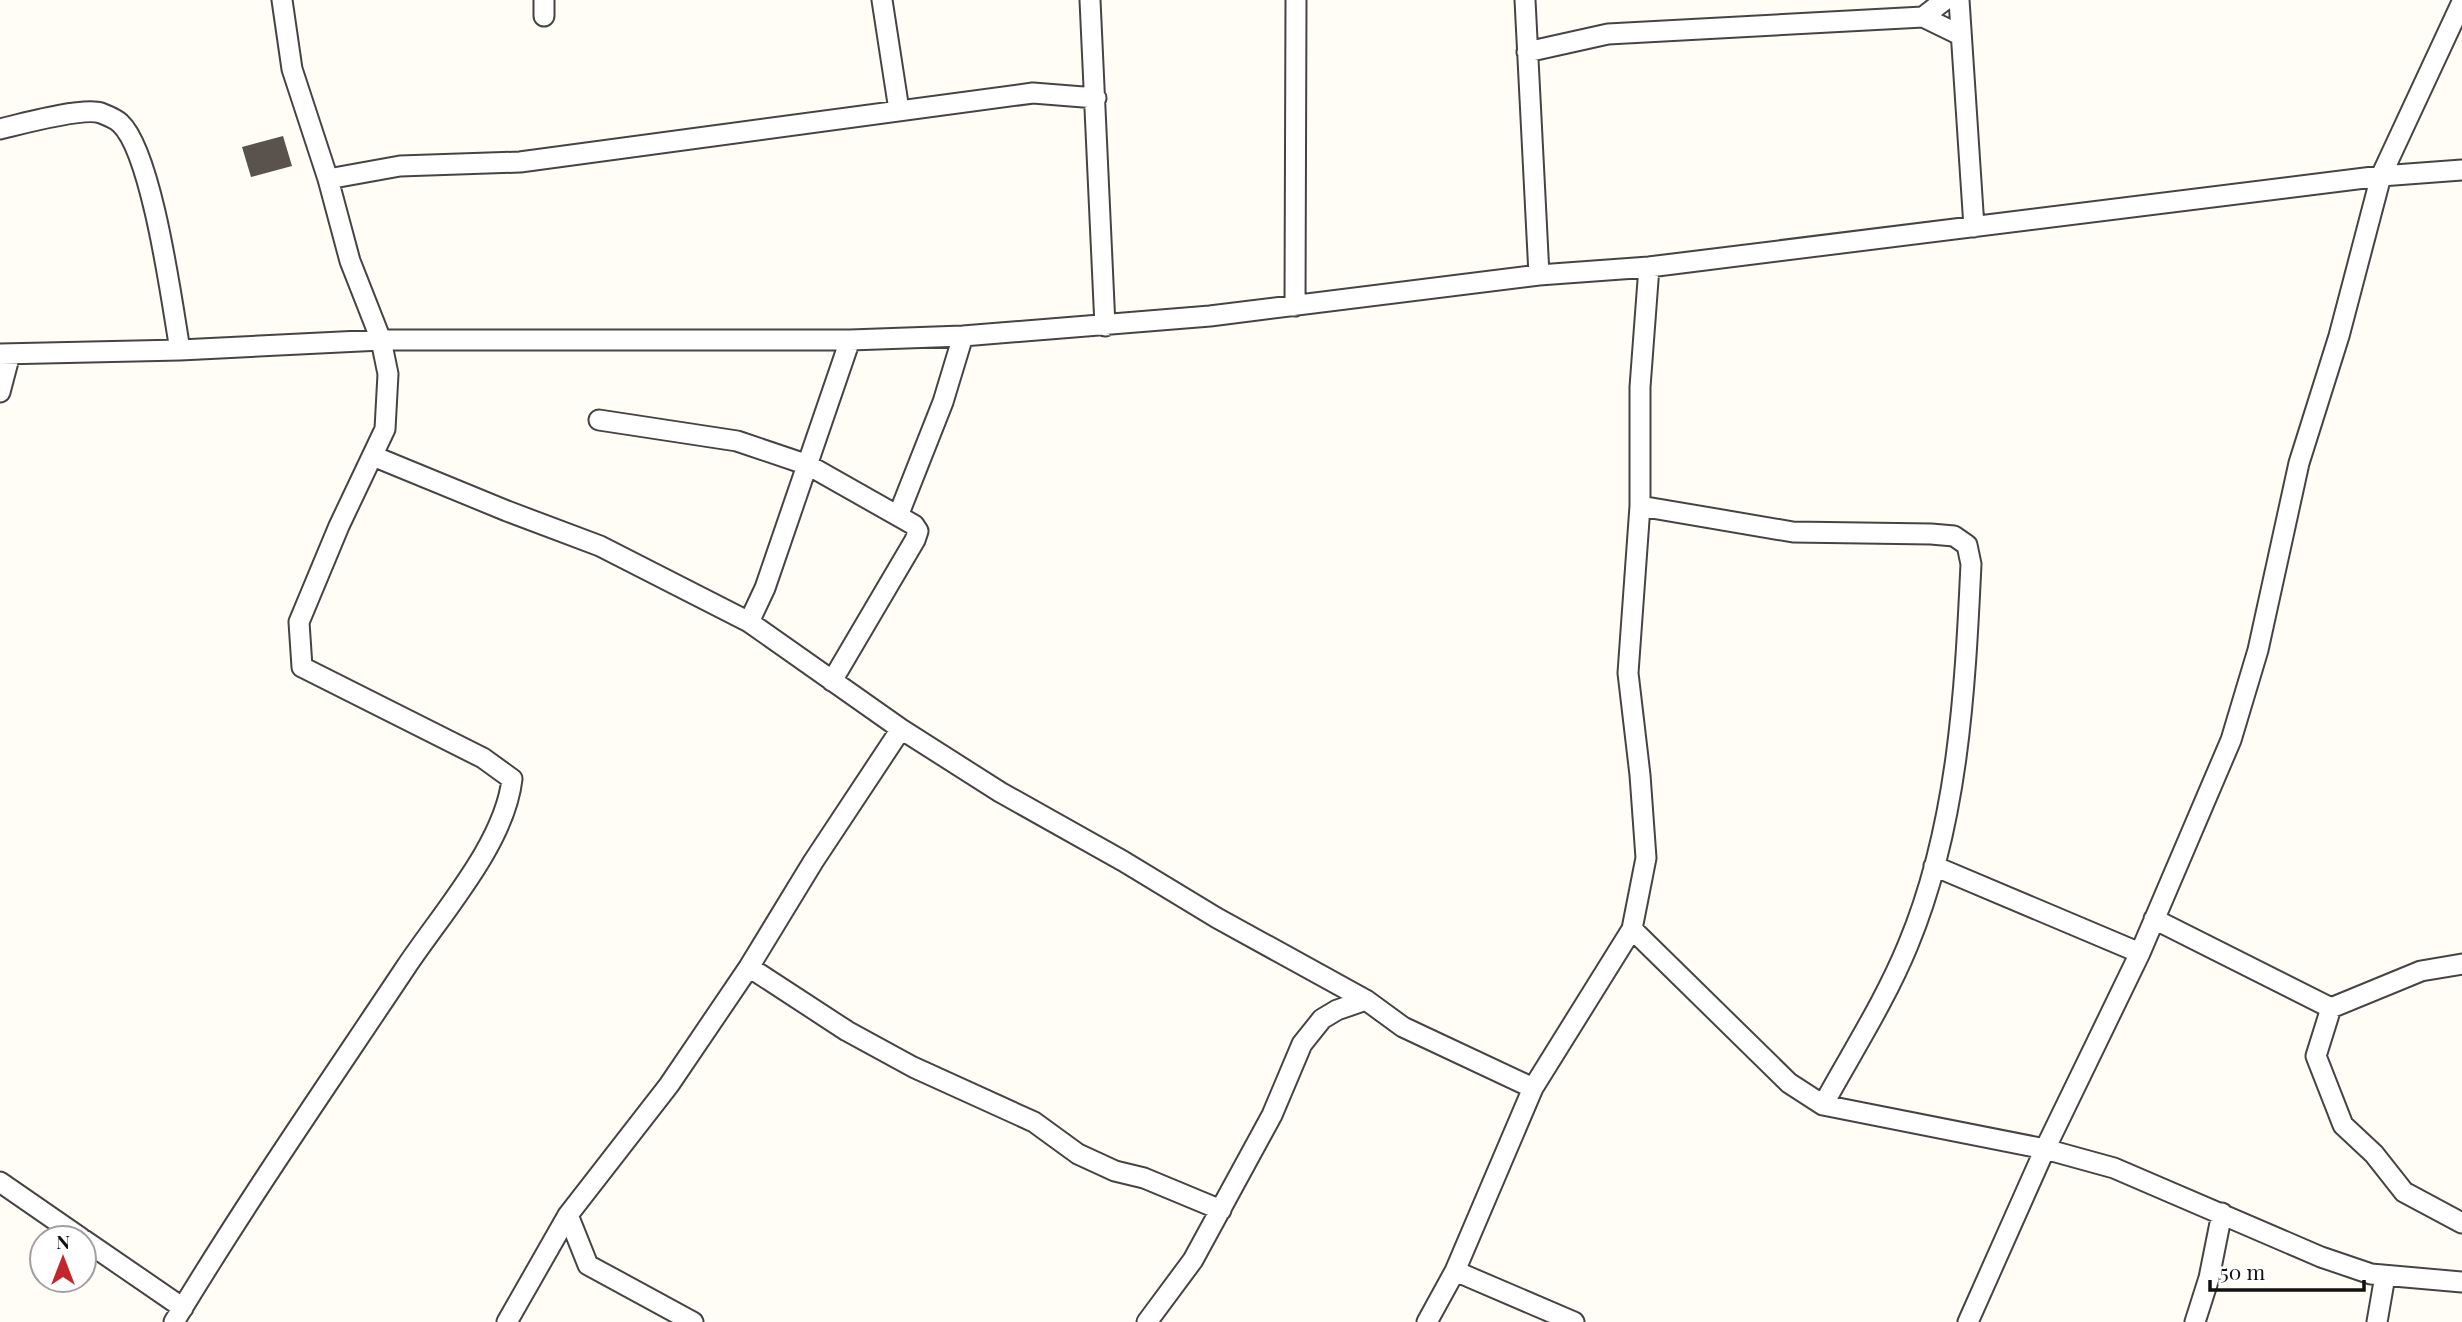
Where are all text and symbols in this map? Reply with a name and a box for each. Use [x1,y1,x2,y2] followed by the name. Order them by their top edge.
[28,1224,98,1294] north arrow
[56,1228,70,1254] text: N
[2210,1248,2364,1292] scale bar
[2220,1257,2266,1285] text: 50 m

